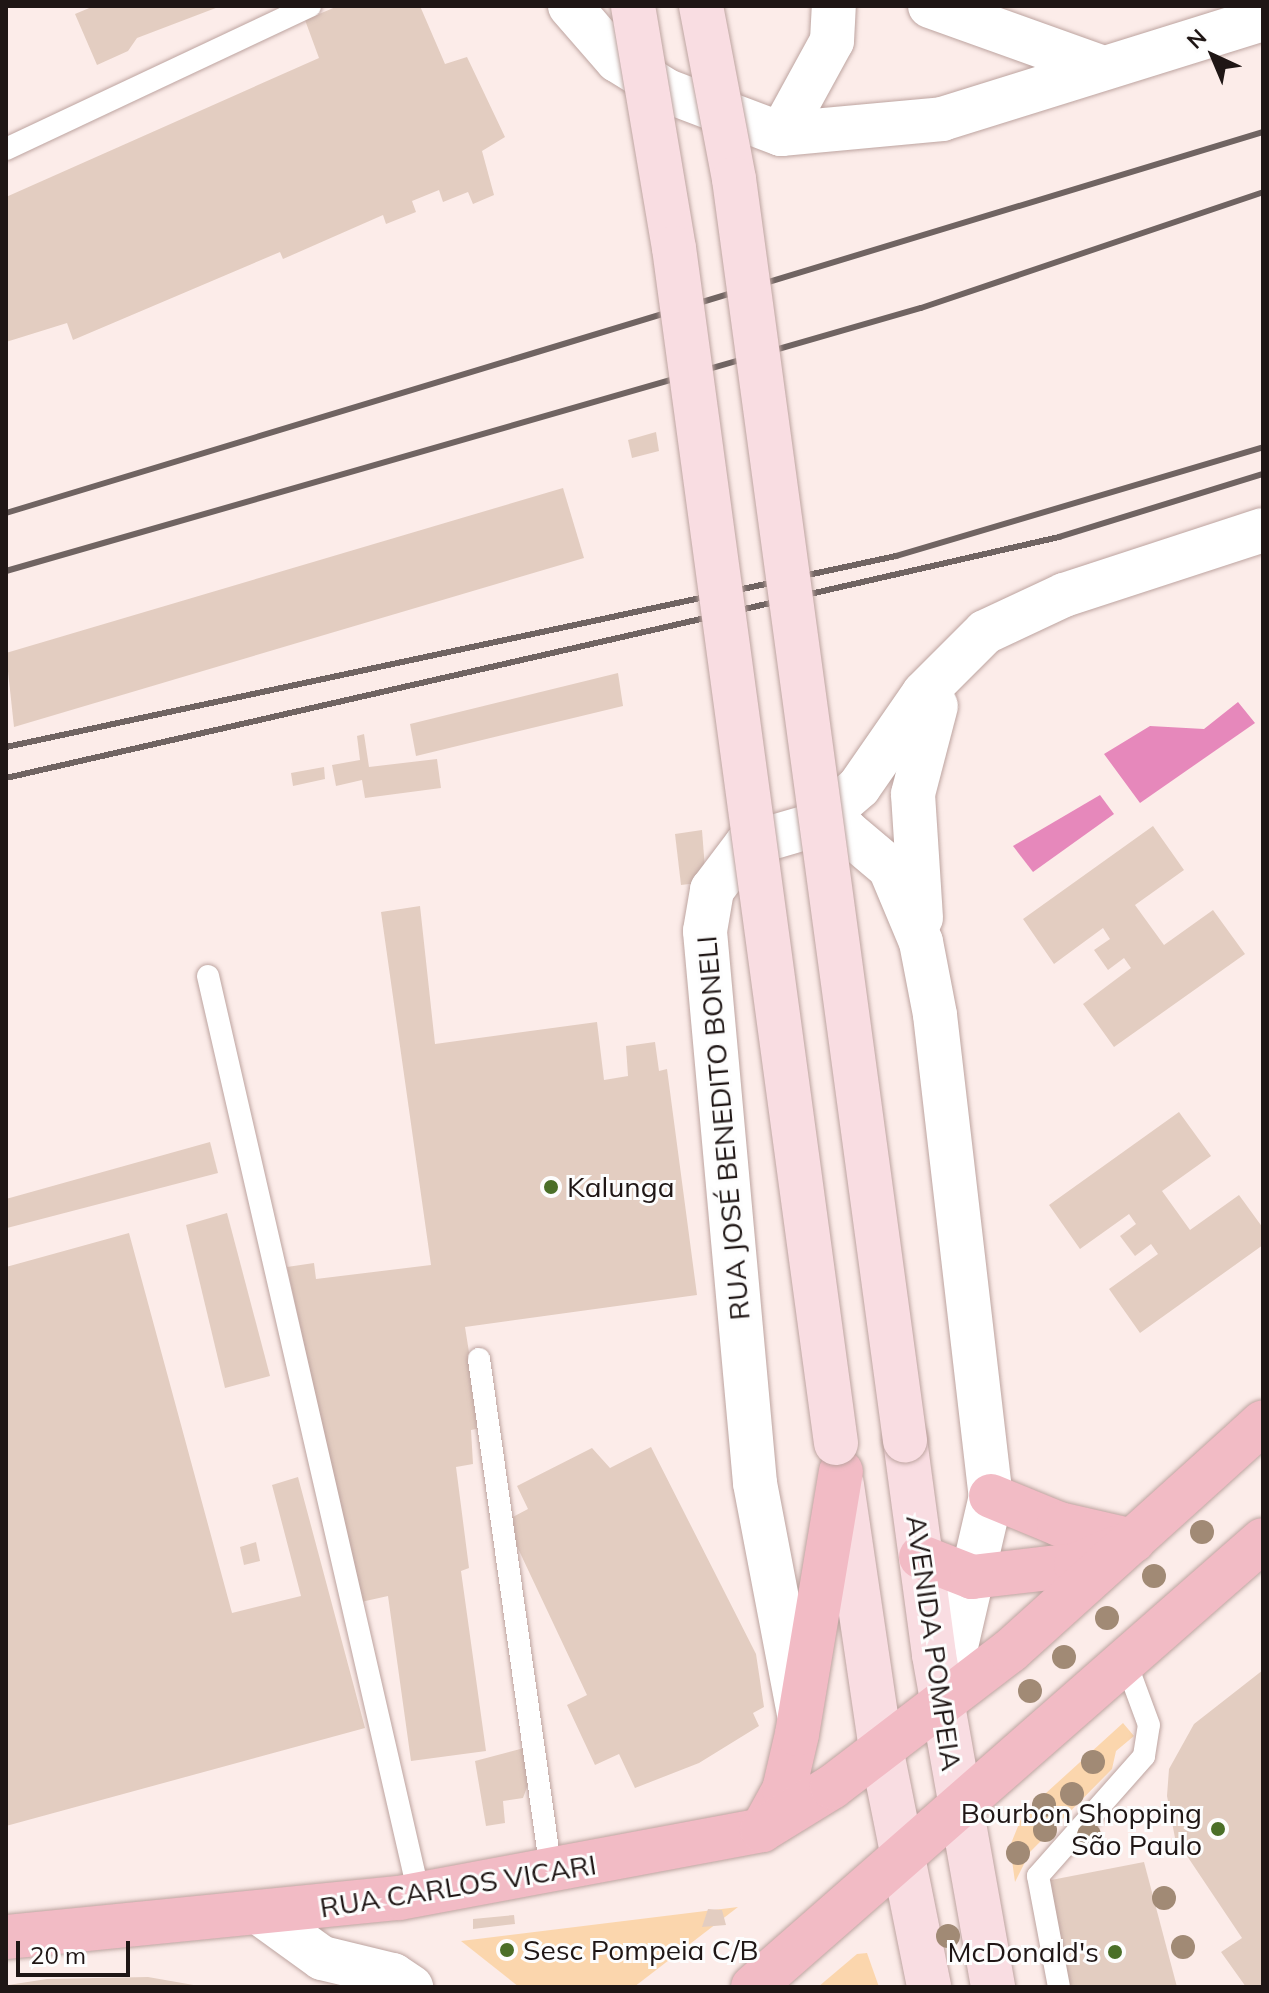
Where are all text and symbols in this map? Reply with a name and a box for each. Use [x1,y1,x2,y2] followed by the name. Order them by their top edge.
[1173,16,1253,96] north arrow
[1181,23,1212,55] text: N
[689,934,757,1322] street label: RUA JOSÉ BENEDITO BONELI
[567,1170,674,1204] place label: Kalunga
[542,1178,560,1196] marker: Kalunga
[899,1513,969,1773] street label: AVENIDA POMPEIA
[961,1796,1202,1862] place label: Bourbon Shopping São Paulo
[1209,1820,1227,1838] marker: Bourbon Shopping São Paulo
[317,1848,599,1924] street label: RUA CARLOS VICARI
[20,1925,134,1975] scale bar
[523,1933,758,1967] place label: Sesc Pompeia C/B
[947,1935,1099,1969] place label: McDonald's
[30,1940,86,1970] text: 20 m
[498,1941,516,1959] marker: Sesc Pompeia C/B
[1106,1943,1124,1961] marker: McDonald's

